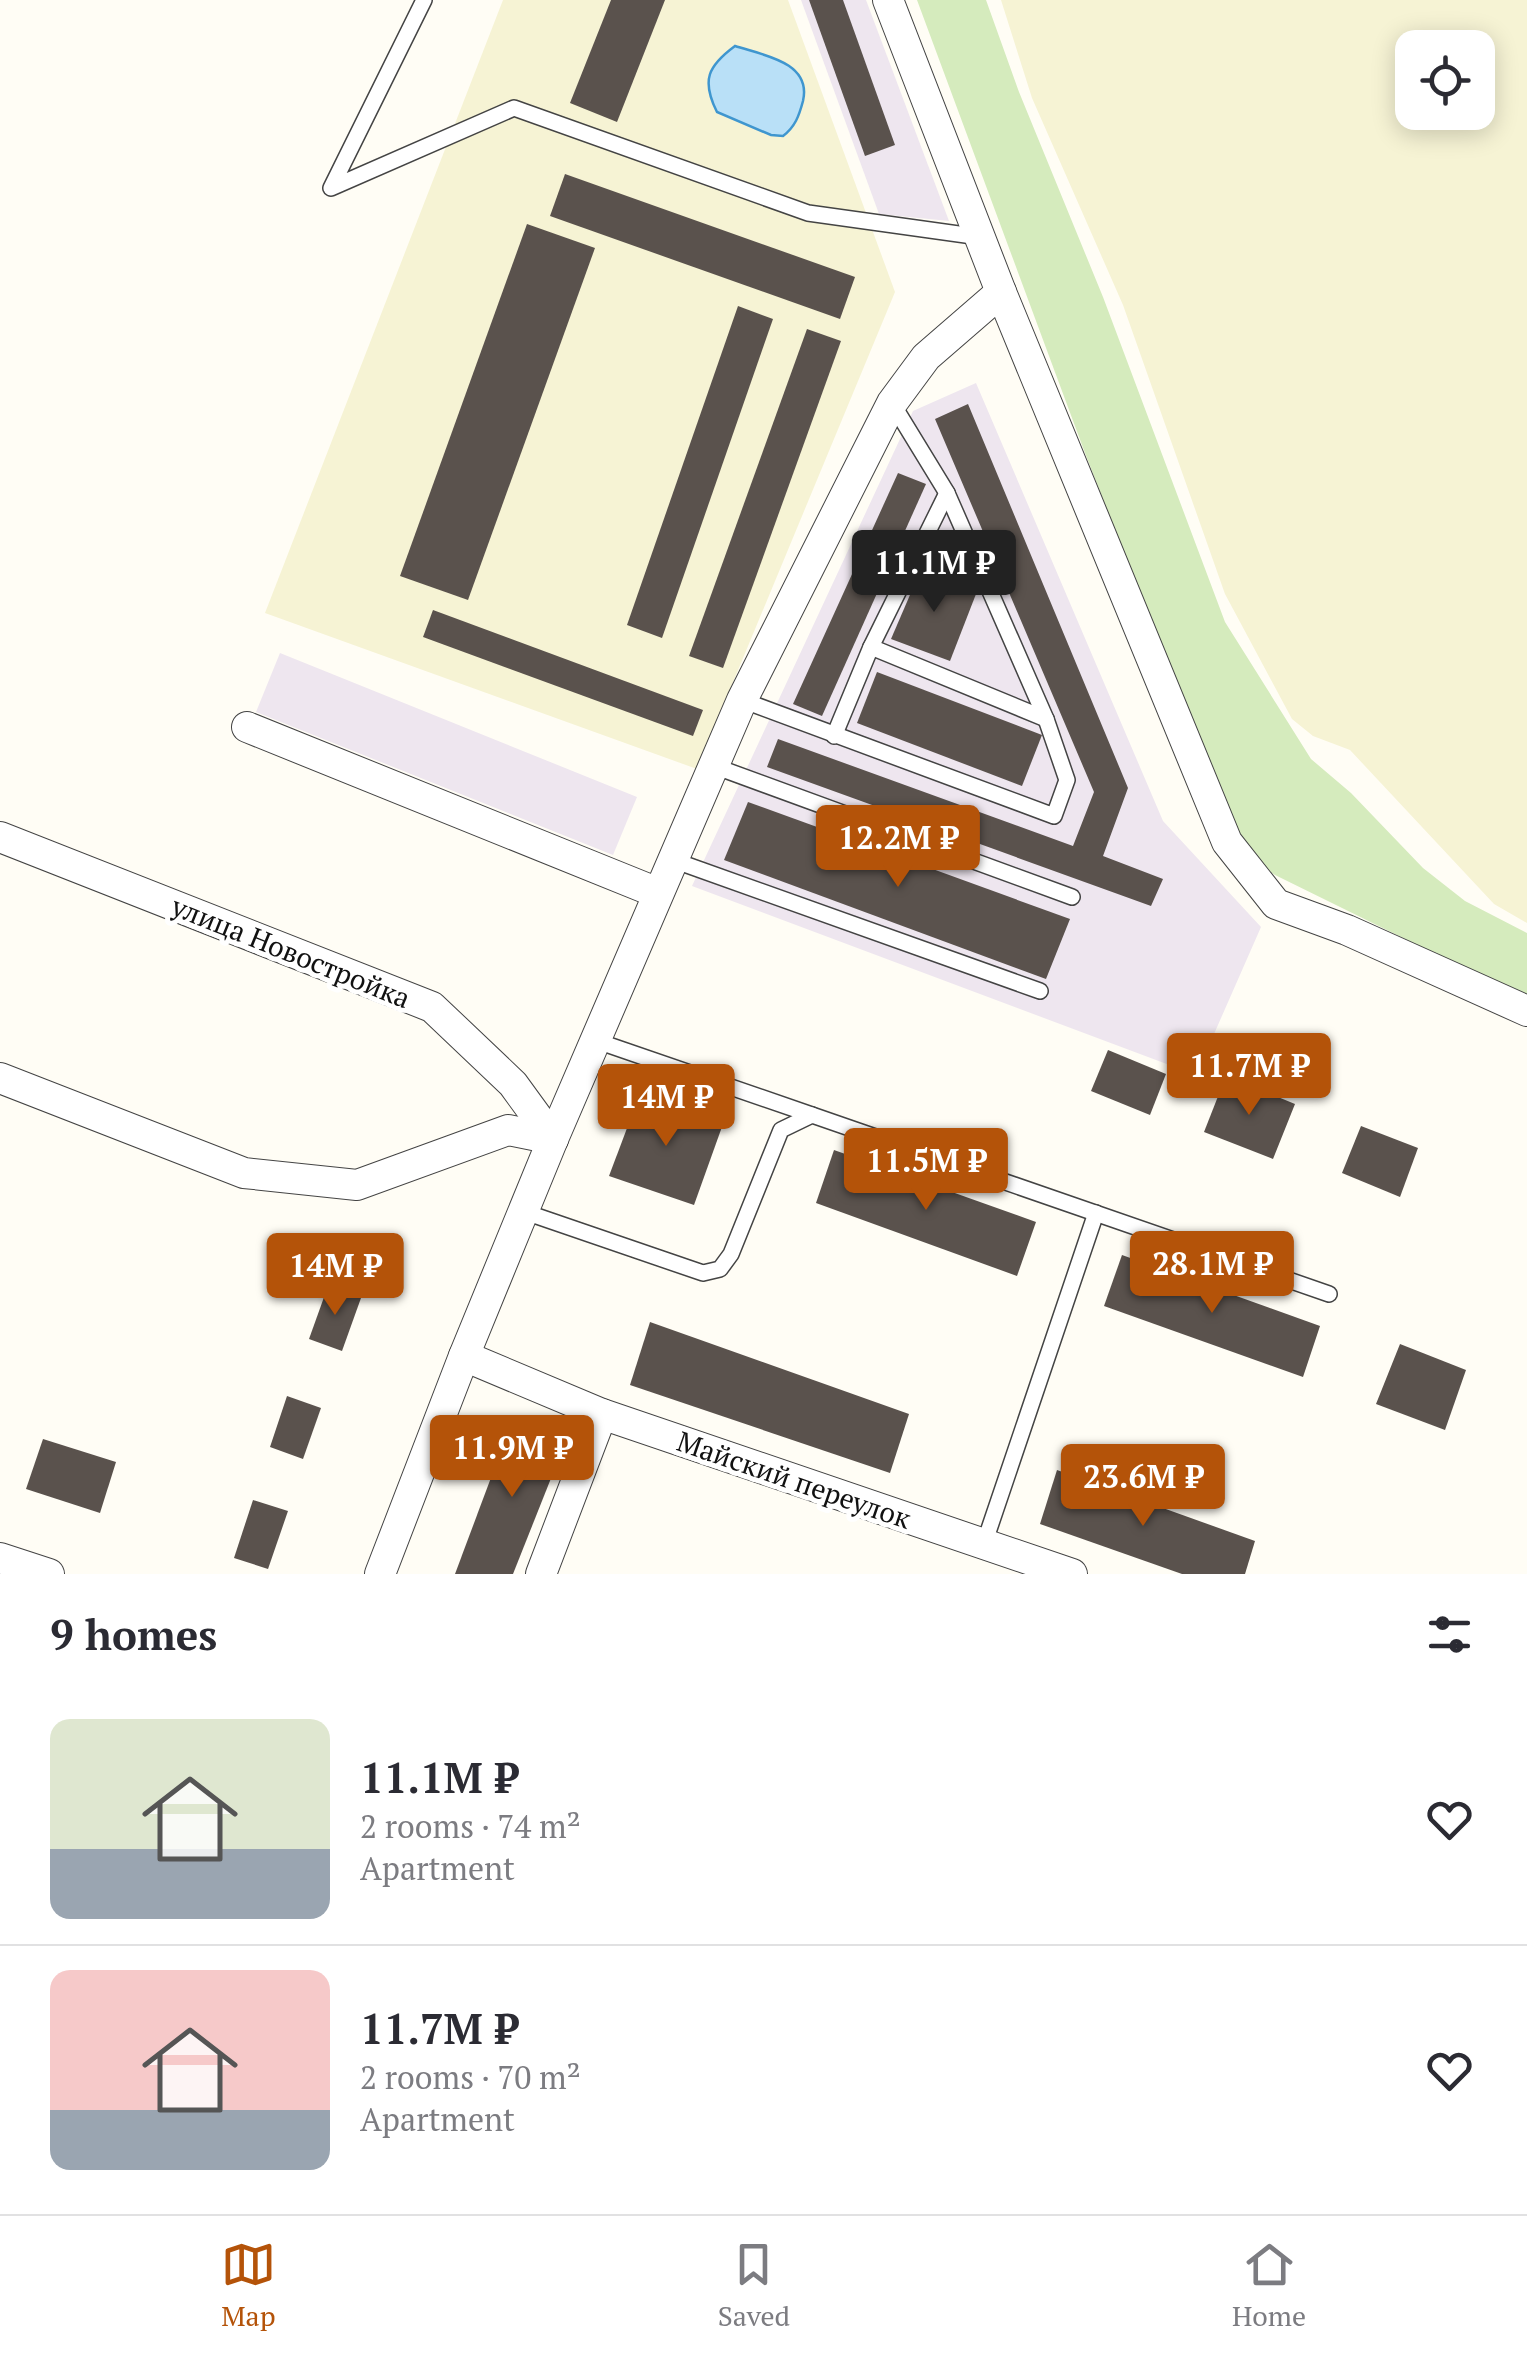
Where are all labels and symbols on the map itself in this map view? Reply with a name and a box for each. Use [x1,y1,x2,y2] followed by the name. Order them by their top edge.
[842,530,1026,615] pin: 11.1M ₽
[806,805,990,890] pin: 12.2M ₽
[165,886,416,1016] street label: улица Новостройка
[1157,1033,1341,1118] pin: 11.7M ₽
[596,1064,736,1149] pin: 14M ₽
[834,1128,1018,1213] pin: 11.5M ₽
[1120,1231,1304,1316] pin: 28.1M ₽
[265,1233,405,1318] pin: 14M ₽
[420,1415,604,1500] pin: 11.9M ₽
[672,1422,917,1537] street label: Майский переулок
[1051,1444,1235,1529] pin: 23.6M ₽

